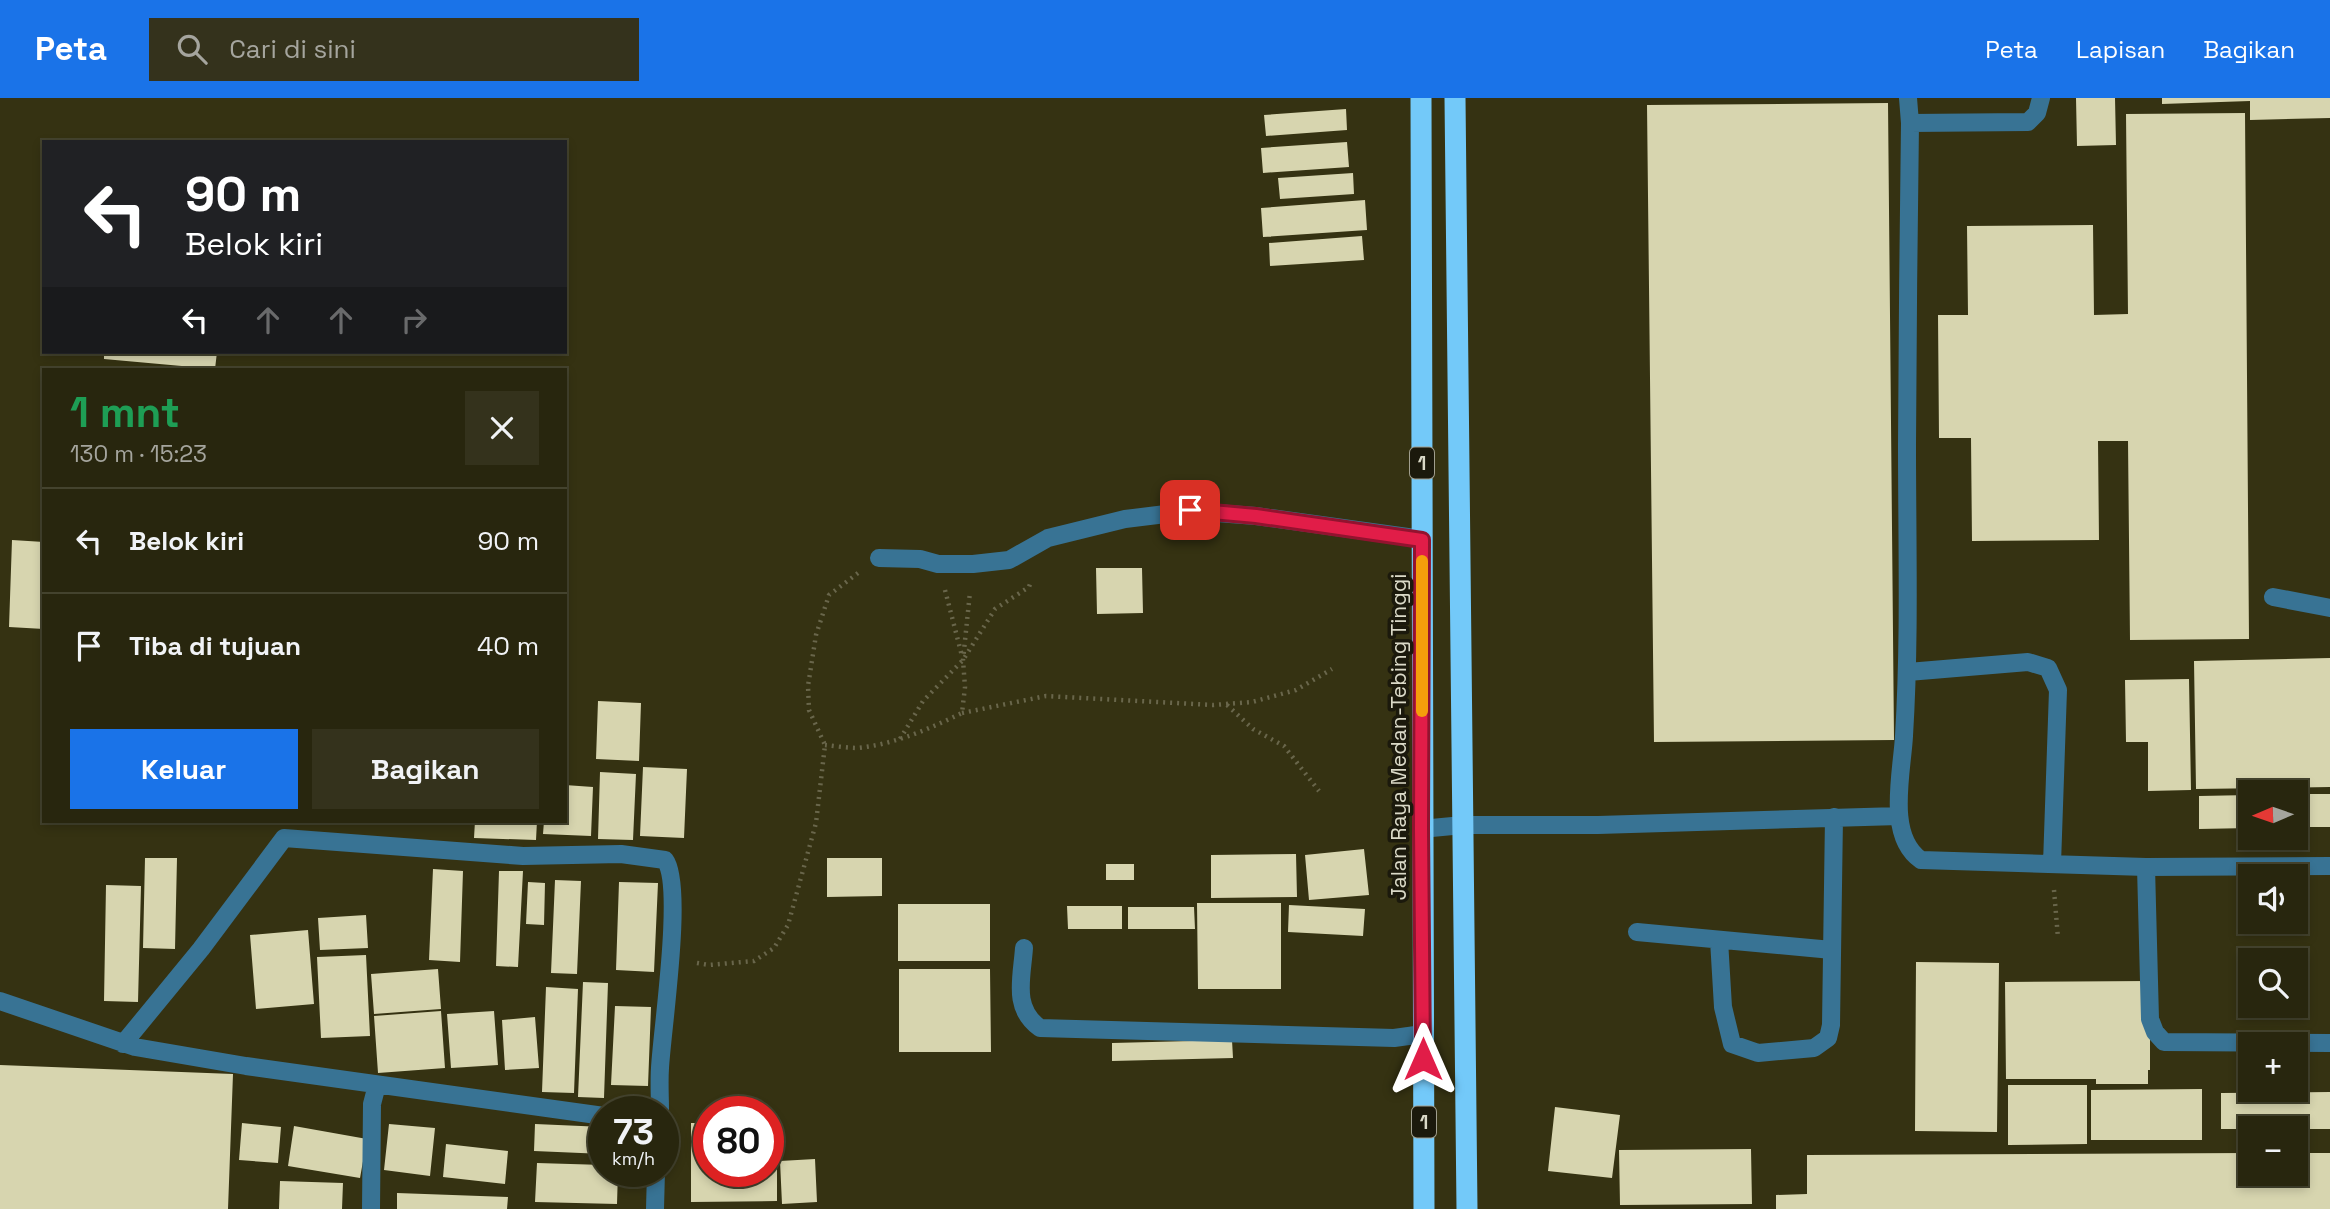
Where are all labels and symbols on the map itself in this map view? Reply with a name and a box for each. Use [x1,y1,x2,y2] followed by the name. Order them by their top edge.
[1410,448,1434,478] road number: 1
[1160,480,1220,540] pin
[1385,574,1412,900] street label: Jalan Raya Medan-Tebing Tinggi
[2238,780,2308,850] north arrow
[1386,1022,1460,1096] position arrow
[693,1096,784,1187] speed limit sign: 80
[1412,1106,1436,1138] road number: 1

